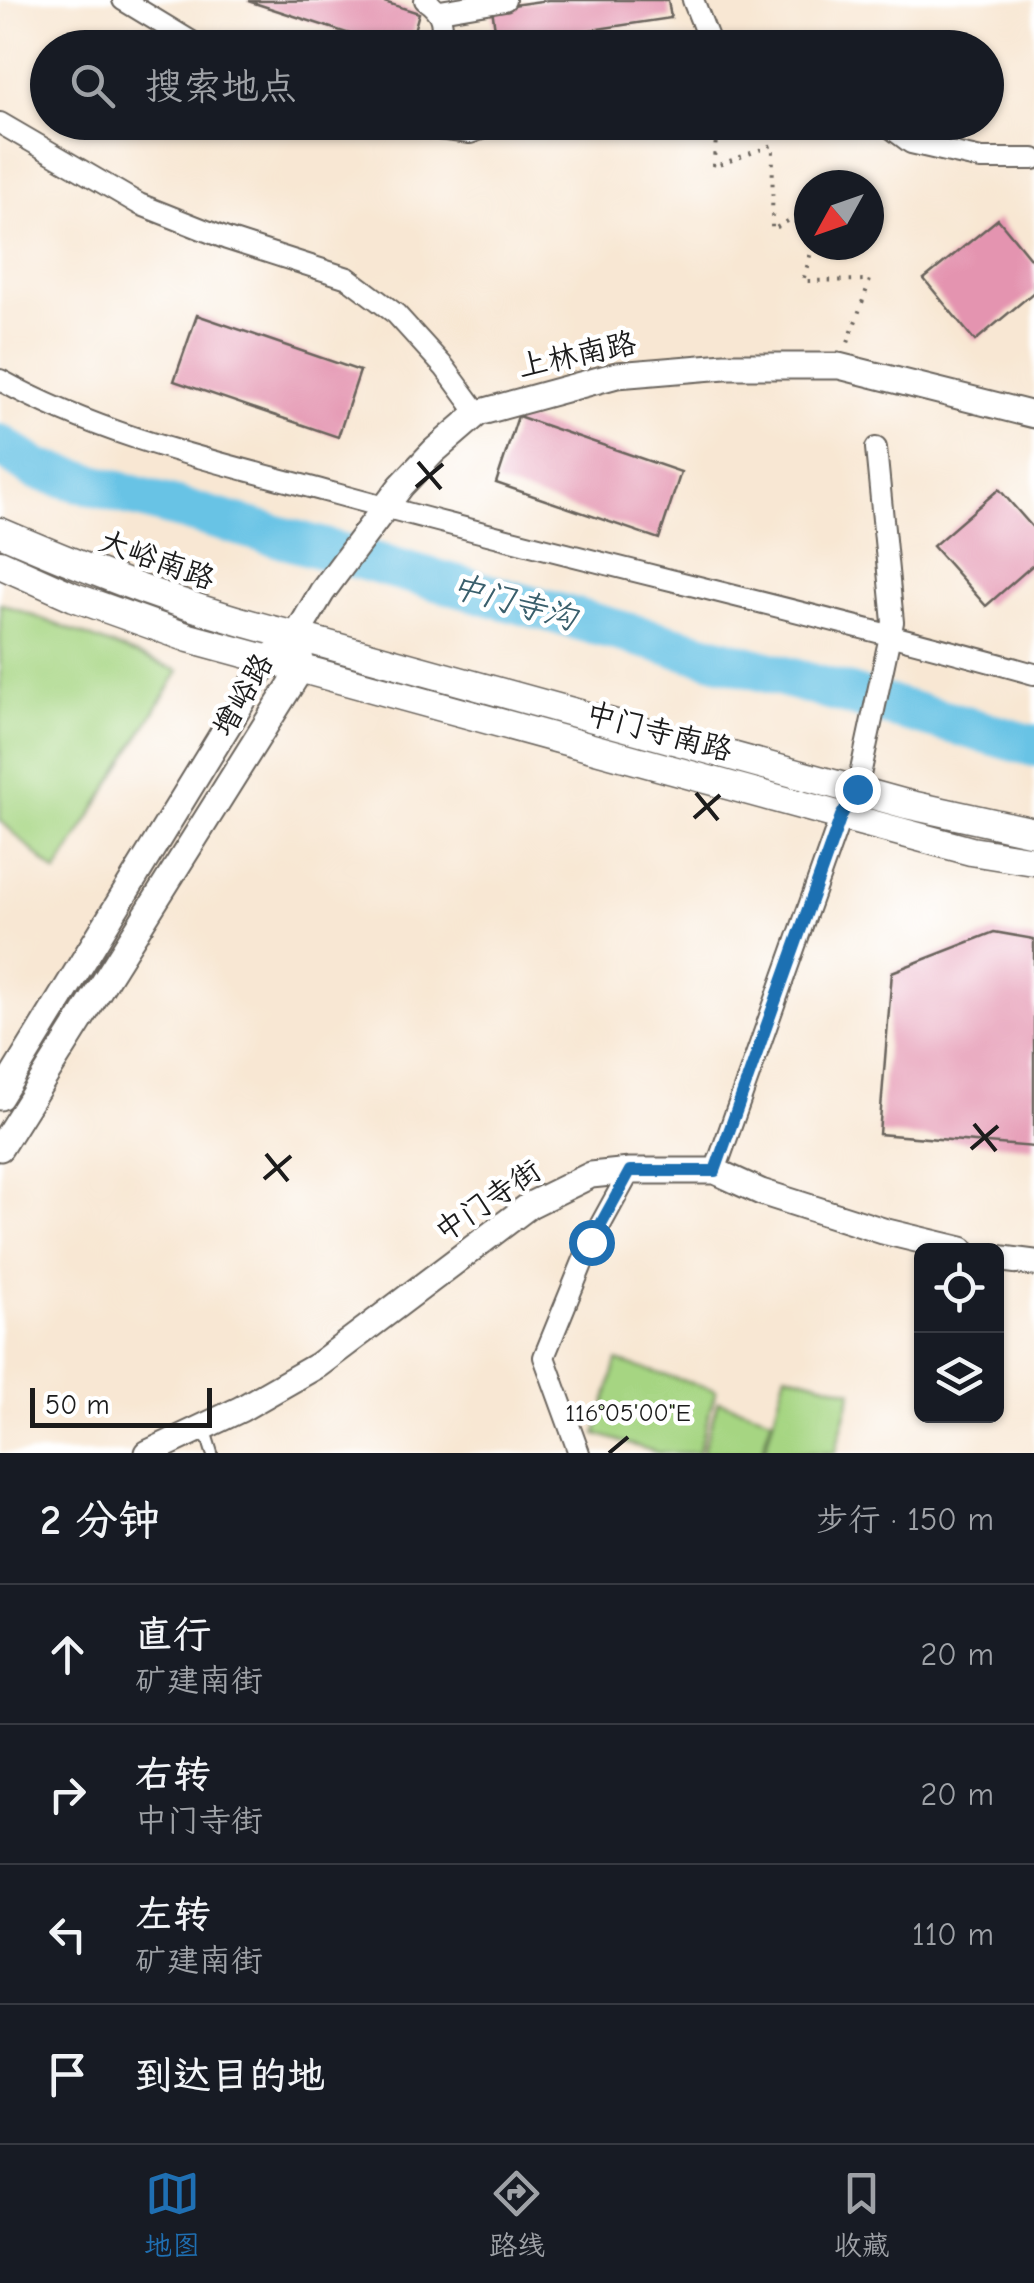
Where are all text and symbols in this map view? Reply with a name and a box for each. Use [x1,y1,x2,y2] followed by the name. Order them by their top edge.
[30,30,1004,140] search box
[65,58,120,113] icon: search
[145,65,297,109] text: 搜索地点
[794,170,884,260] north arrow
[515,325,639,385] street label: 上林南路
[95,523,219,597] street label: 大峪南路
[447,567,583,638] water label: 中门寺沟
[205,647,281,743] street label: 增峪路
[582,696,736,768] street label: 中门寺南路
[835,767,881,813] route end
[428,1153,548,1249] street label: 中门寺街
[569,1220,615,1266] route start
[914,1243,1004,1423] map controls
[914,1243,1004,1333] button: locate
[914,1333,1004,1423] button: layers
[30,1383,212,1428] scale bar
[45,1389,110,1421] text: 50 m
[565,1398,691,1427] text: 116°05'00"E
[40,1496,160,1545] text: 2 分钟
[816,1501,994,1538] text: 步行 · 150 m
[135,1613,211,1657] text: 直行
[40,1627,95,1682] icon: ahead
[921,1636,994,1673] text: 20 m
[135,1662,263,1699] text: 矿建南街
[135,1753,211,1797] text: 右转
[40,1767,95,1822] icon: right
[921,1776,994,1813] text: 20 m
[135,1802,263,1839] text: 中门寺街
[135,1893,211,1937] text: 左转
[40,1907,95,1962] icon: left
[912,1916,994,1953] text: 110 m
[135,1942,263,1979] text: 矿建南街
[40,2047,95,2102] icon: arrive
[135,2054,325,2098] text: 到达目的地
[144,2166,200,2263] tab: 地图
[489,2166,545,2263] tab: 路线
[834,2166,890,2263] tab: 收藏

